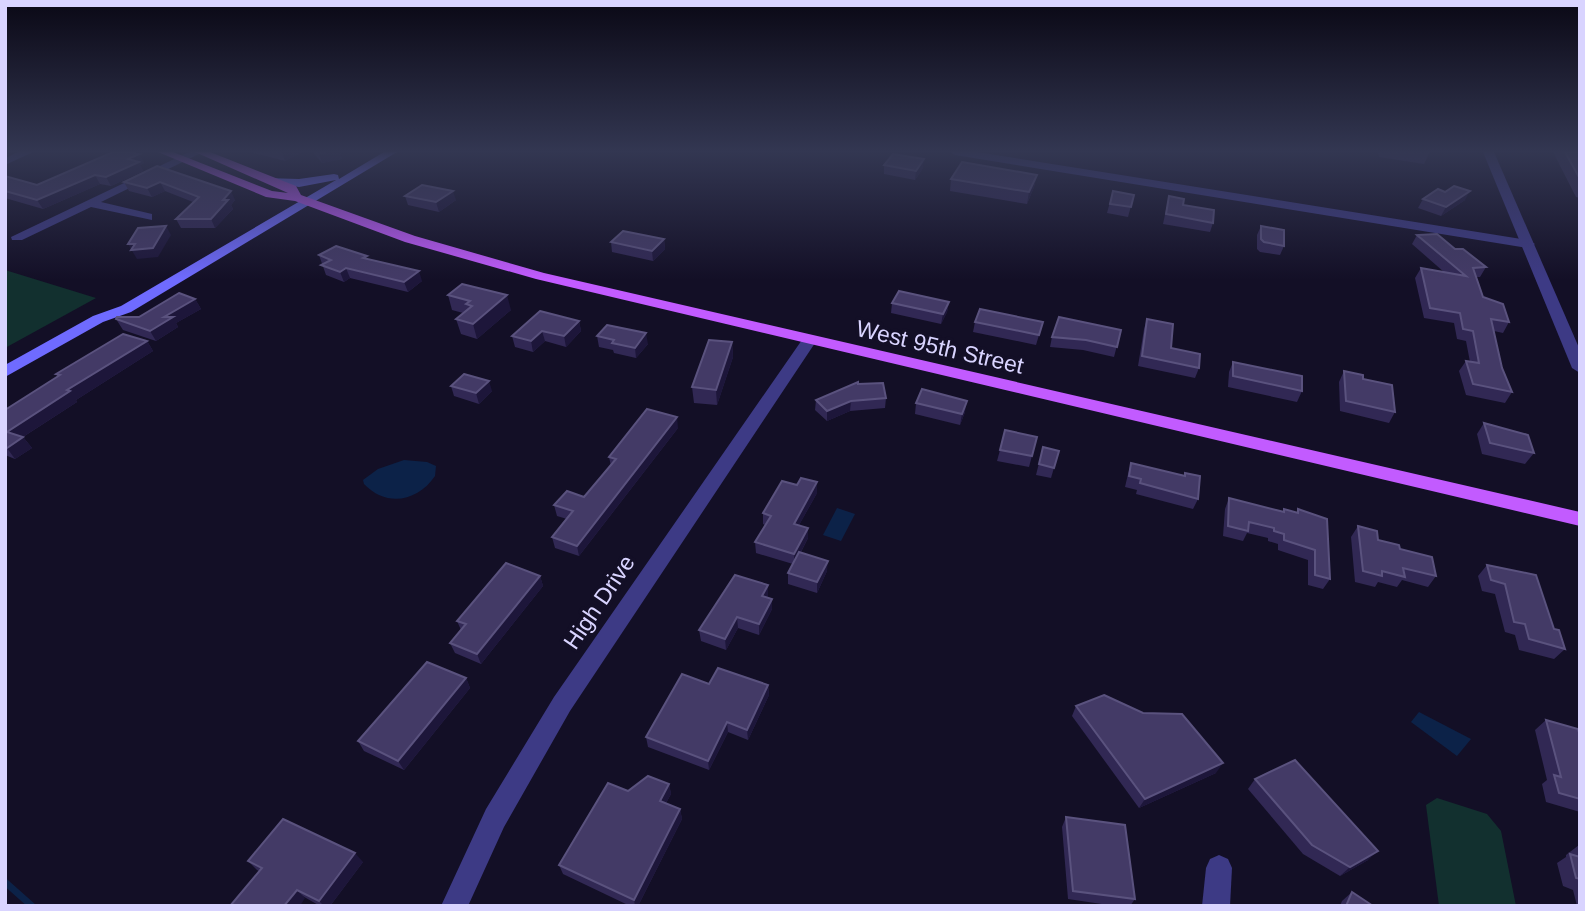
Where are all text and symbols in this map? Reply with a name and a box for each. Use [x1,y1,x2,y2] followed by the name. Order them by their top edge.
[854,315,1027,379] street label: West 95th Street
[558,550,640,654] street label: High Drive

